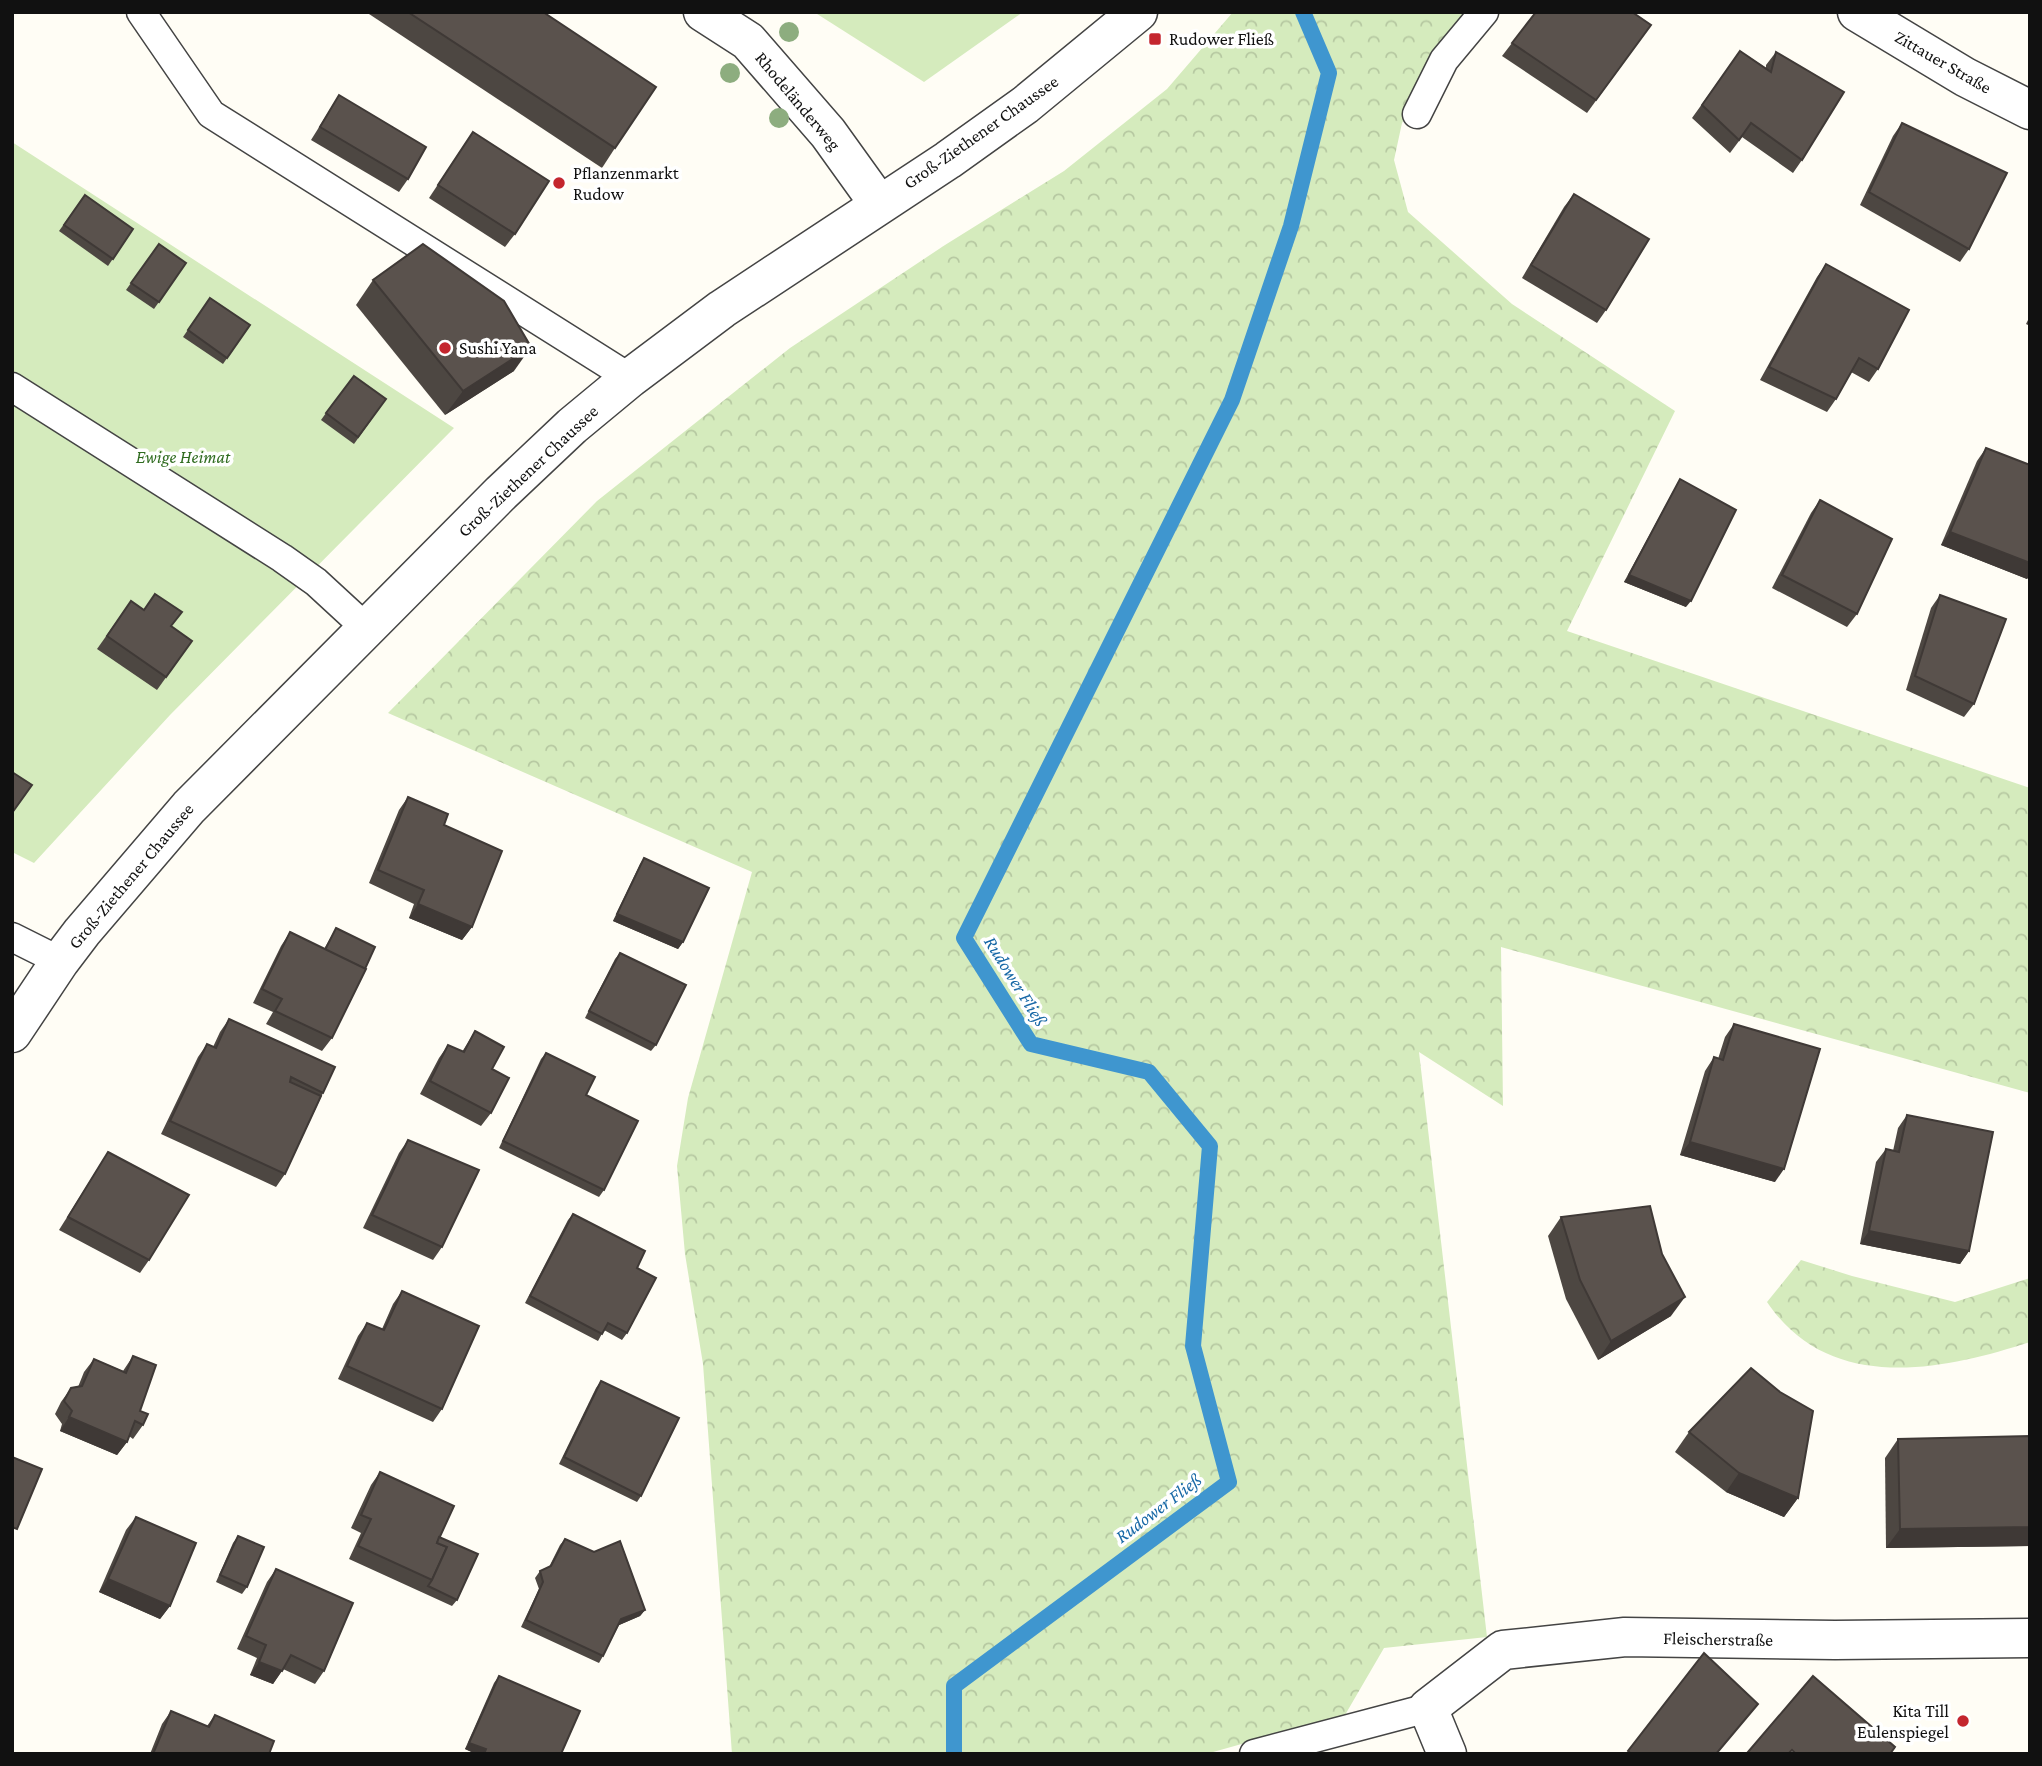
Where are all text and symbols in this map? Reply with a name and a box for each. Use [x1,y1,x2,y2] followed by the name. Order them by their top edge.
[1891,26,1995,98] street label: Zittauer Straße
[1169,29,1274,49] place label: Rudower Fließ
[1147,31,1163,47] marker: Rudower Fließ
[751,48,845,154] street label: Rhodeländerweg
[900,71,1062,193] street label: Groß-Ziethener Chaussee
[573,163,680,204] place label: Pflanzenmarkt Rudow
[551,175,567,191] marker: Pflanzenmarkt Rudow
[459,338,537,358] place label: Sushi Yana
[437,340,453,356] marker: Sushi Yana
[454,401,602,541] street label: Groß-Ziethener Chaussee
[136,447,231,467] park label: Ewige Heimat
[64,799,198,953] street label: Groß-Ziethener Chaussee
[980,932,1052,1030] water label: Rudower Fließ
[1111,1469,1205,1547] water label: Rudower Fließ
[1663,1628,1773,1650] street label: Fleischerstraße
[1857,1701,1949,1742] place label: Kita Till Eulenspiegel
[1955,1713,1971,1729] marker: Kita Till Eulenspiegel

